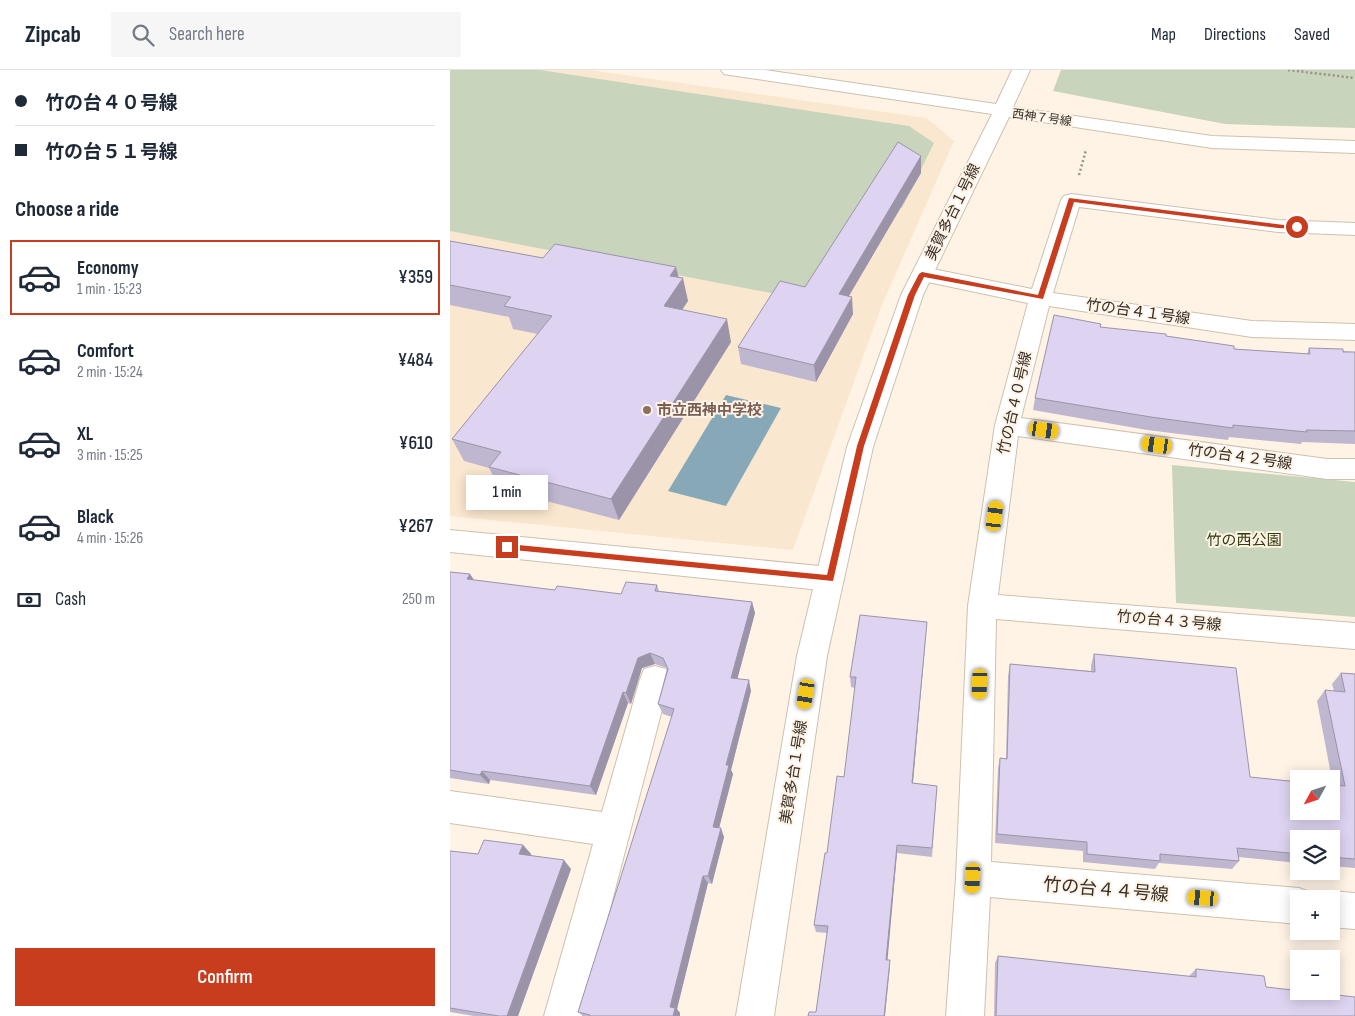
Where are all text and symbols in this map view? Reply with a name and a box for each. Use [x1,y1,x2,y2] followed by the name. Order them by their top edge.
[111,12,461,57] search box
[25,20,81,49] text: Zipcab
[129,21,157,49] icon: search
[169,23,245,46] text: Search here
[1151,24,1176,45] text: Map
[1204,24,1266,45] text: Directions
[1294,24,1330,45] text: Saved
[45,92,178,115] text: 竹の台４０号線
[1011,106,1073,130] street label: 西神７号線
[45,141,178,164] text: 竹の台５１号線
[921,161,985,263] street label: 美賀多台１号線
[15,196,119,223] text: Choose a ride
[1286,216,1308,238] route start
[17,255,62,300] icon: car
[77,257,139,280] text: Economy
[398,266,433,289] text: ¥359
[77,280,142,299] text: 1 min · 15:23
[1085,295,1191,329] street label: 竹の台４１号線
[17,338,62,383] icon: car
[77,340,134,363] text: Comfort
[398,349,433,372] text: ¥484
[994,350,1036,456] street label: 竹の台４０号線
[77,363,143,382] text: 2 min · 15:24
[657,401,762,420] place label: 市立西神中学校
[641,404,653,416] marker: 市立西神中学校
[1028,420,1059,440] car
[17,421,62,466] icon: car
[77,423,93,446] text: XL
[399,432,433,455] text: ¥610
[1141,435,1172,455] car
[1187,440,1293,474] street label: 竹の台４２号線
[77,446,143,465] text: 3 min · 15:25
[466,474,548,510] callout: 1 min
[492,483,522,502] text: 1 min
[985,500,1004,532] car
[17,504,62,549] icon: car
[77,506,114,529] text: Black
[399,515,433,538] text: ¥267
[77,529,143,548] text: 4 min · 15:26
[1206,531,1282,550] park label: 竹の西公園
[496,536,518,558] route end
[15,586,43,614] icon: cash
[55,588,86,611] text: Cash
[402,590,435,609] text: 250 m
[1116,607,1222,635] street label: 竹の台４３号線
[971,669,988,699] car
[796,678,815,710] car
[776,719,812,825] street label: 美賀多台１号線
[1290,770,1340,820] north arrow
[1290,770,1340,1000] map controls
[1290,830,1340,880] button: layers
[964,863,981,893] car
[1042,874,1170,906] street label: 竹の台４４号線
[1187,889,1218,907] car
[1290,890,1340,940] button: +
[15,948,435,1006] button: Confirm
[1290,950,1340,1000] button: −

